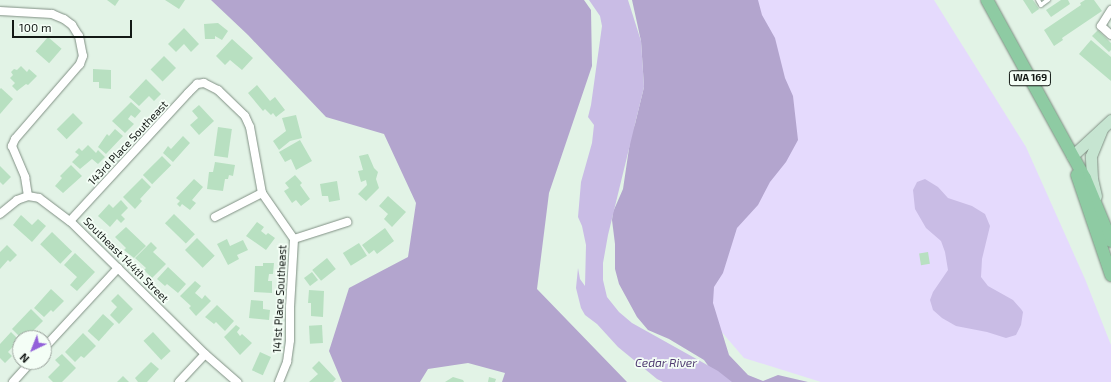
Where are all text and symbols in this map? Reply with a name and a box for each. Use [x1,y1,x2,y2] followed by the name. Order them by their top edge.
[14,12,134,38] scale bar
[19,20,51,34] text: 100 m
[1008,70,1052,86] road number: WA 169
[85,98,171,188] street label: 143rd Place Southeast
[81,215,171,305] street label: Southeast 144th Street
[271,245,289,353] street label: 141st Place Southeast
[12,330,52,370] north arrow
[17,351,32,366] text: N
[635,356,697,370] water label: Cedar River

